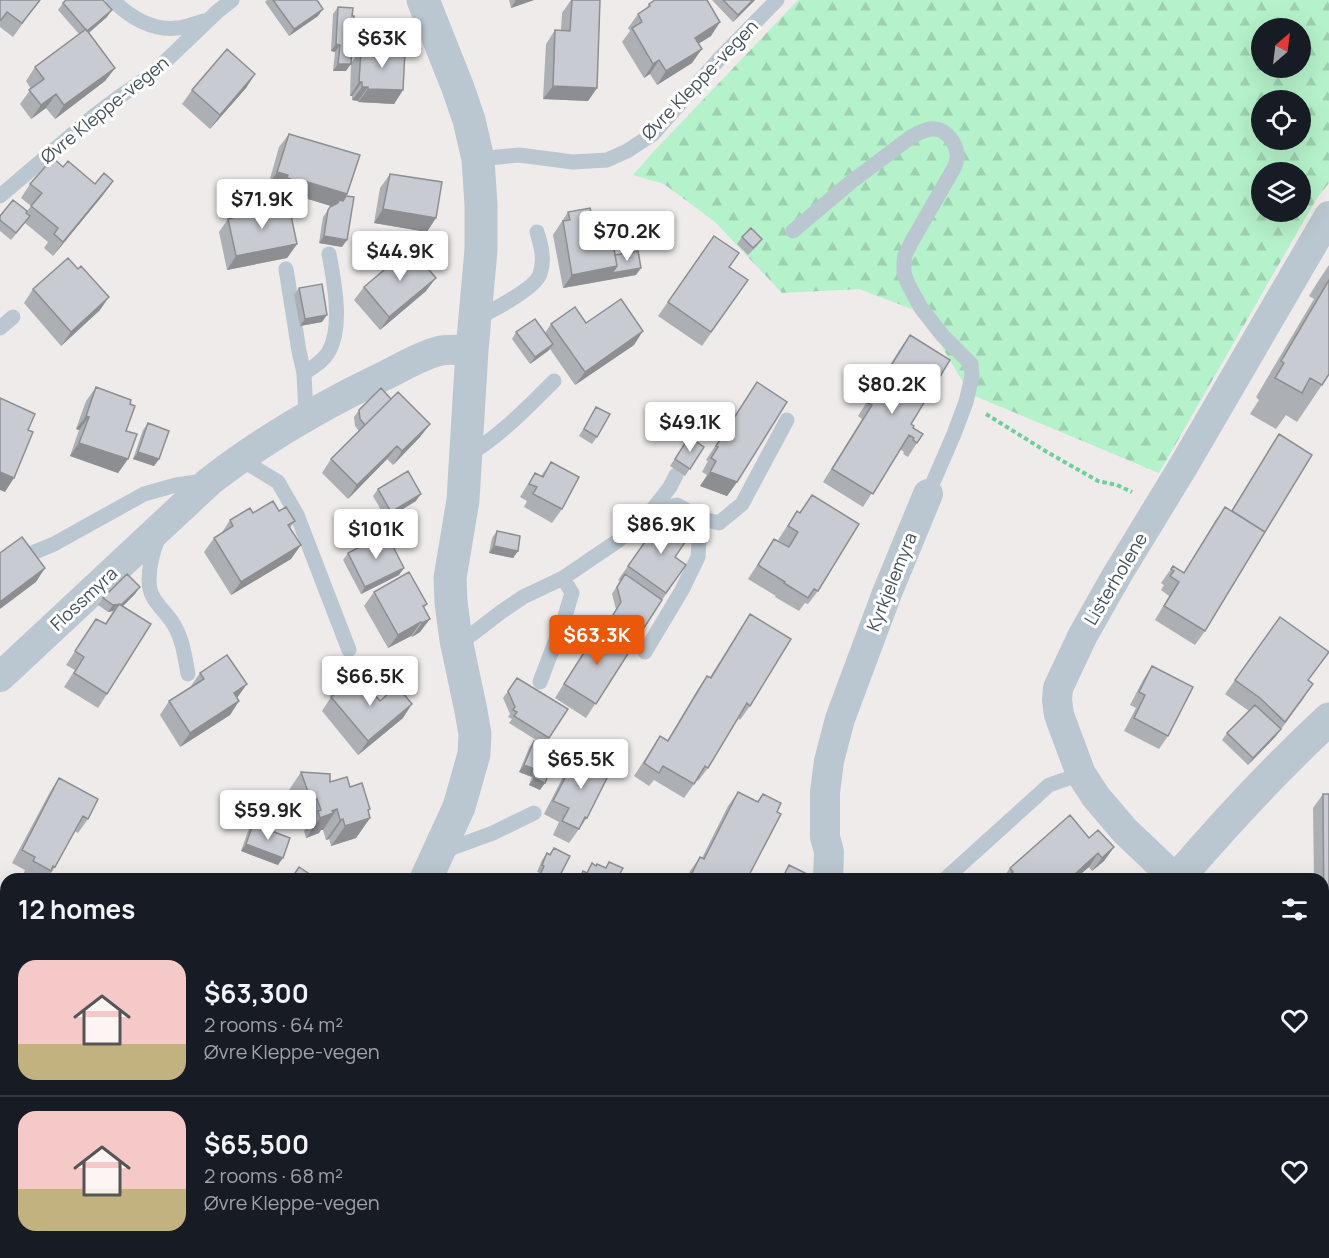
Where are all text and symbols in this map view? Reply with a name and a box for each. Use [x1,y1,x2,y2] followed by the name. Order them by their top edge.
[636,14,763,144] street label: Øvre Kleppe-vegen
[346,18,418,69] pin: $63K
[1251,18,1311,78] north arrow
[1251,18,1311,222] map controls
[357,24,407,51] text: $63K
[35,50,173,168] street label: Øvre Kleppe-vegen
[1251,90,1311,150] button: locate
[1251,162,1311,222] button: layers
[213,179,311,230] pin: $71.9K
[231,185,293,212] text: $71.9K
[578,211,676,262] pin: $70.2K
[593,217,661,244] text: $70.2K
[351,231,449,282] pin: $44.9K
[366,237,434,264] text: $44.9K
[843,364,941,415] pin: $80.2K
[858,370,926,397] text: $80.2K
[641,402,739,453] pin: $49.1K
[659,408,721,435] text: $49.1K
[612,504,710,555] pin: $86.9K
[334,509,418,560] pin: $101K
[627,510,695,537] text: $86.9K
[348,515,404,542] text: $101K
[1078,528,1152,629] street label: Listerholene
[860,529,922,635] street label: Kyrkjelemyra
[45,561,122,635] street label: Flossmyra
[548,615,646,666] pin: $63.3K
[563,621,631,648] text: $63.3K
[321,656,419,707] pin: $66.5K
[336,662,404,689] text: $66.5K
[532,739,630,790] pin: $65.5K
[547,745,615,772] text: $65.5K
[219,790,317,841] pin: $59.9K
[234,796,302,823] text: $59.9K
[18,891,135,927] text: 12 homes
[1278,893,1311,926] icon: filters
[204,975,309,1011] text: $63,300
[66,984,138,1056] icon: home
[1278,1004,1311,1037] icon: heart
[204,1011,343,1038] text: 2 rooms · 64 m²
[204,1038,380,1065] text: Øvre Kleppe-vegen
[204,1126,309,1162] text: $65,500
[66,1135,138,1207] icon: home
[1278,1155,1311,1188] icon: heart
[204,1162,343,1189] text: 2 rooms · 68 m²
[204,1189,380,1216] text: Øvre Kleppe-vegen

